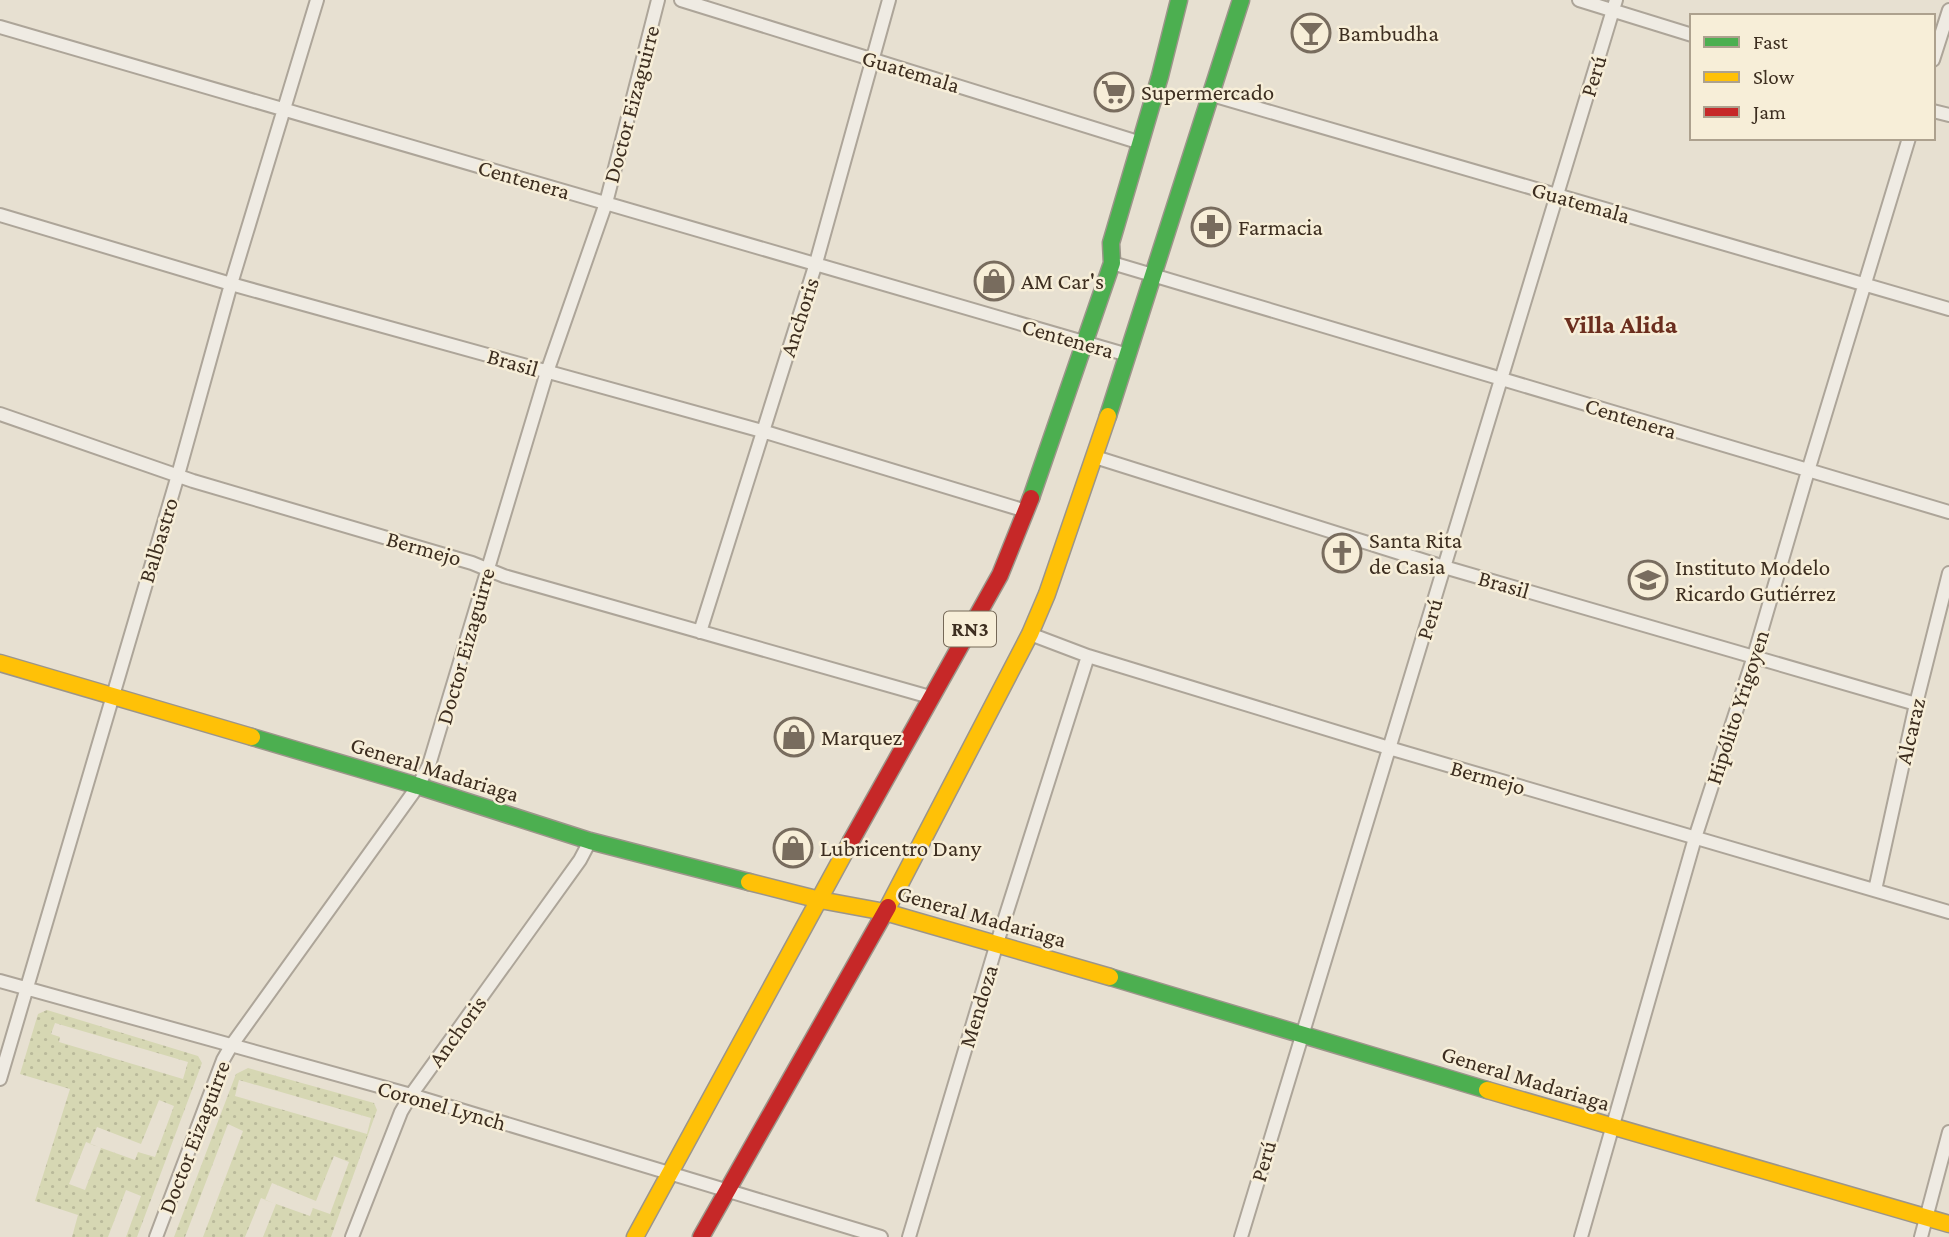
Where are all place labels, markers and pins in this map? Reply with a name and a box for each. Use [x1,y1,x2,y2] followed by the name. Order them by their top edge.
[1290,12,1332,54] bar icon: Bambudha
[1338,20,1439,46] place label: Bambudha
[1093,71,1135,113] supermarket icon: Supermercado
[1141,79,1274,105] place label: Supermercado
[1190,206,1232,248] pharmacy icon: Farmacia
[1238,214,1323,240] place label: Farmacia
[973,260,1015,302] shop icon: AM Car's
[1021,268,1104,294] place label: AM Car's
[1369,527,1462,579] place label: Santa Rita de Casia
[1321,532,1363,574] church icon: Santa Rita de Casia
[1675,554,1836,606] place label: Instituto Modelo Ricardo Gutiérrez
[1627,559,1669,601] school or university icon: Instituto Modelo Ricardo Gutiérrez
[773,716,815,758] shop icon: Marquez
[821,724,902,750] place label: Marquez
[772,827,814,869] shop icon: Lubricentro Dany
[820,835,982,861] place label: Lubricentro Dany

